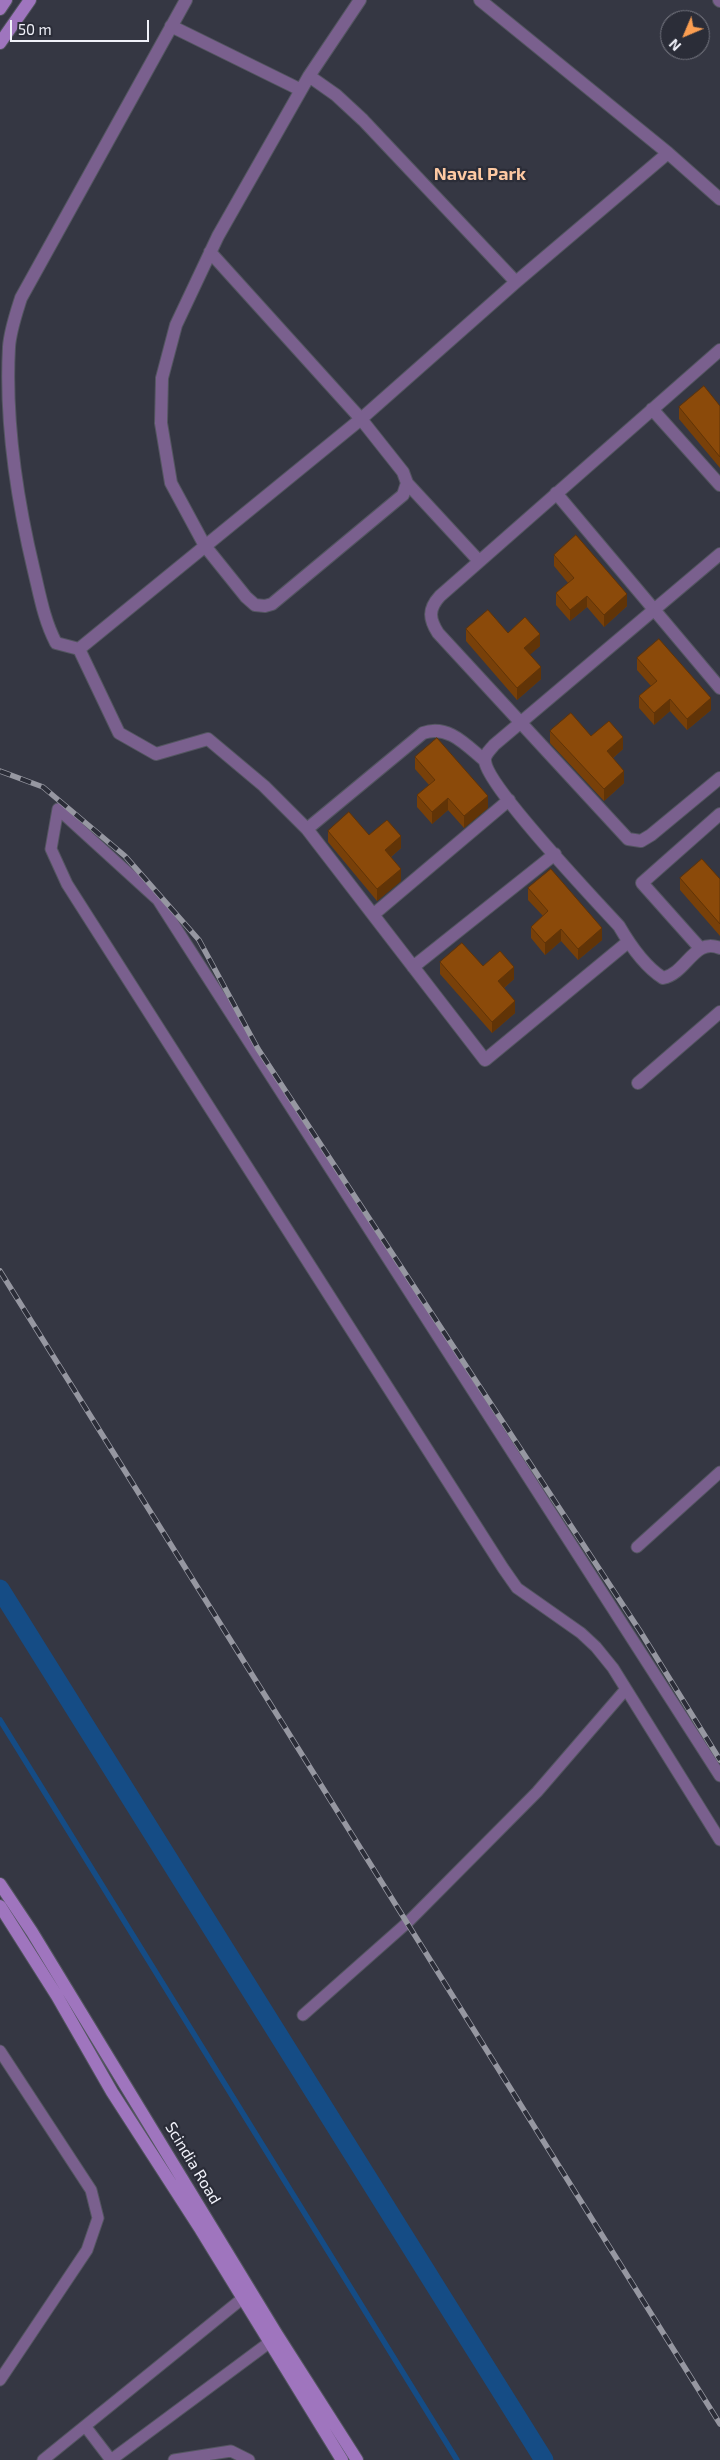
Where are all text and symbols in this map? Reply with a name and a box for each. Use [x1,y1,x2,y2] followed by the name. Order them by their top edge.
[12,10,151,42] scale bar
[660,10,710,60] north arrow
[18,20,52,38] text: 50 m
[665,36,684,55] text: N
[434,163,526,185] district label: Naval Park
[161,2118,225,2208] street label: Scindia Road

